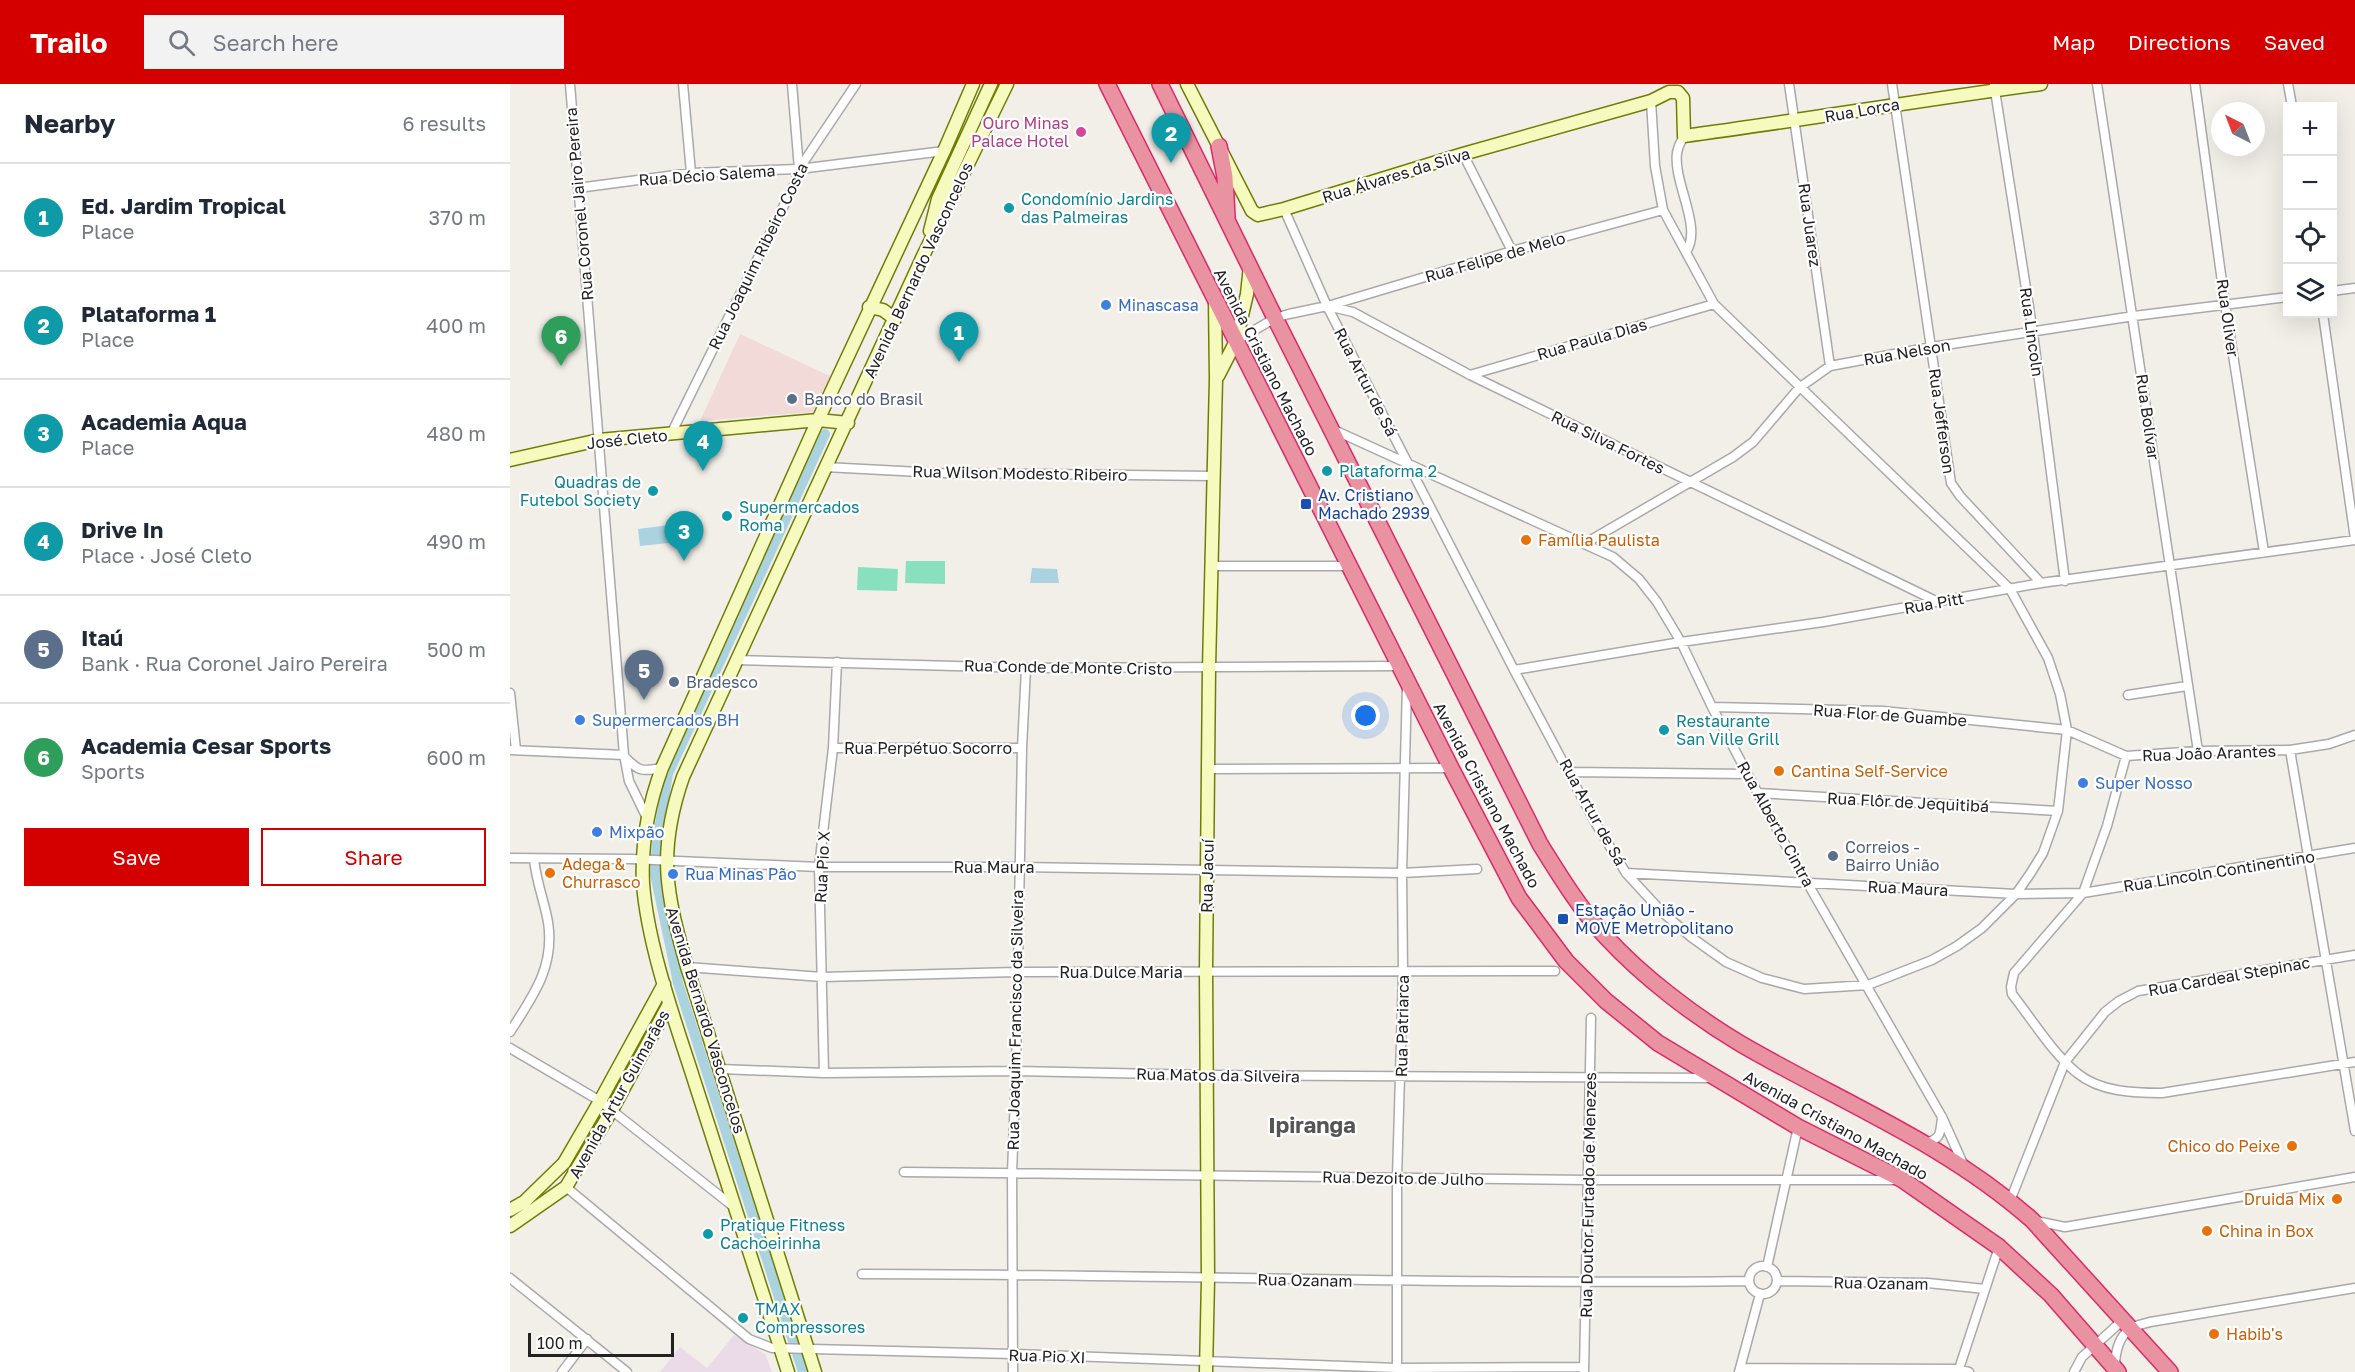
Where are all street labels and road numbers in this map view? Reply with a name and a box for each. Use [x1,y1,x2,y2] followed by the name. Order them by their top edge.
[1823,94,1901,126] street label: Rua Lorca
[561,107,597,301] street label: Rua Coronel Jairo Pereira
[1320,143,1472,207] street label: Rua Álvares da Silva
[704,159,812,353] street label: Rua Joaquim Ribeiro Costa
[859,159,977,381] street label: Avenida Bernardo Vasconcelos
[638,160,776,190] street label: Rua Décio Salema
[1794,182,1826,268] street label: Rua Juarez
[1422,227,1568,287] street label: Rua Felipe de Melo
[1210,265,1322,459] street label: Avenida Cristiano Machado
[2213,278,2243,358] street label: Rua Oliver
[2016,286,2048,378] street label: Rua Lincoln
[1535,314,1649,364] street label: Rua Paula Dias
[1330,324,1402,440] street label: Rua Artur de Sá
[1862,335,1952,369] street label: Rua Nelson
[1925,367,1959,475] street label: Rua Jefferson
[2132,373,2164,461] street label: Rua Bolívar
[1548,406,1668,478] street label: Rua Silva Fortes
[585,425,669,453] street label: José Cleto
[912,461,1128,485] street label: Rua Wilson Modesto Ribeiro
[1902,588,1966,618] street label: Rua Pitt
[964,655,1172,679] street label: Rua Conde de Monte Cristo
[1429,699,1545,891] street label: Avenida Cristiano Machado
[1812,700,1968,730] street label: Rua Flor de Guambe
[844,738,1012,758] street label: Rua Perpétuo Socorro
[2142,741,2276,765] street label: Rua João Arantes
[1555,755,1631,869] street label: Rua Artur de Sá
[1733,758,1819,890] street label: Rua Alberto Cintra
[1826,788,1990,816] street label: Rua Flôr de Jequitibá
[810,830,834,904] street label: Rua Pio X
[1196,837,1218,913] street label: Rua Jacuí
[2122,846,2316,896] street label: Rua Lincoln Continentino
[954,857,1034,877] street label: Rua Maura
[1867,876,1949,900] street label: Rua Maura
[1003,890,1027,1150] street label: Rua Joaquim Francisco da Silveira
[662,904,750,1136] street label: Avenida Bernardo Vasconcelos
[2147,952,2312,1000] street label: Rua Cardeal Stepinac
[1059,962,1183,982] street label: Rua Dulce Maria
[1391,975,1413,1077] street label: Rua Patriarca
[564,1006,674,1182] street label: Avenida Artur Guimarães
[1136,1064,1300,1086] street label: Rua Matos da Silveira
[1740,1066,1932,1184] street label: Avenida Cristiano Machado
[1576,1072,1600,1318] street label: Rua Doutor Furtado de Menezes
[1322,1167,1484,1189] street label: Rua Dezoito de Julho
[1257,1269,1353,1291] street label: Rua Ozanam
[1833,1272,1929,1294] street label: Rua Ozanam
[1008,1345,1086,1367] street label: Rua Pio XI

